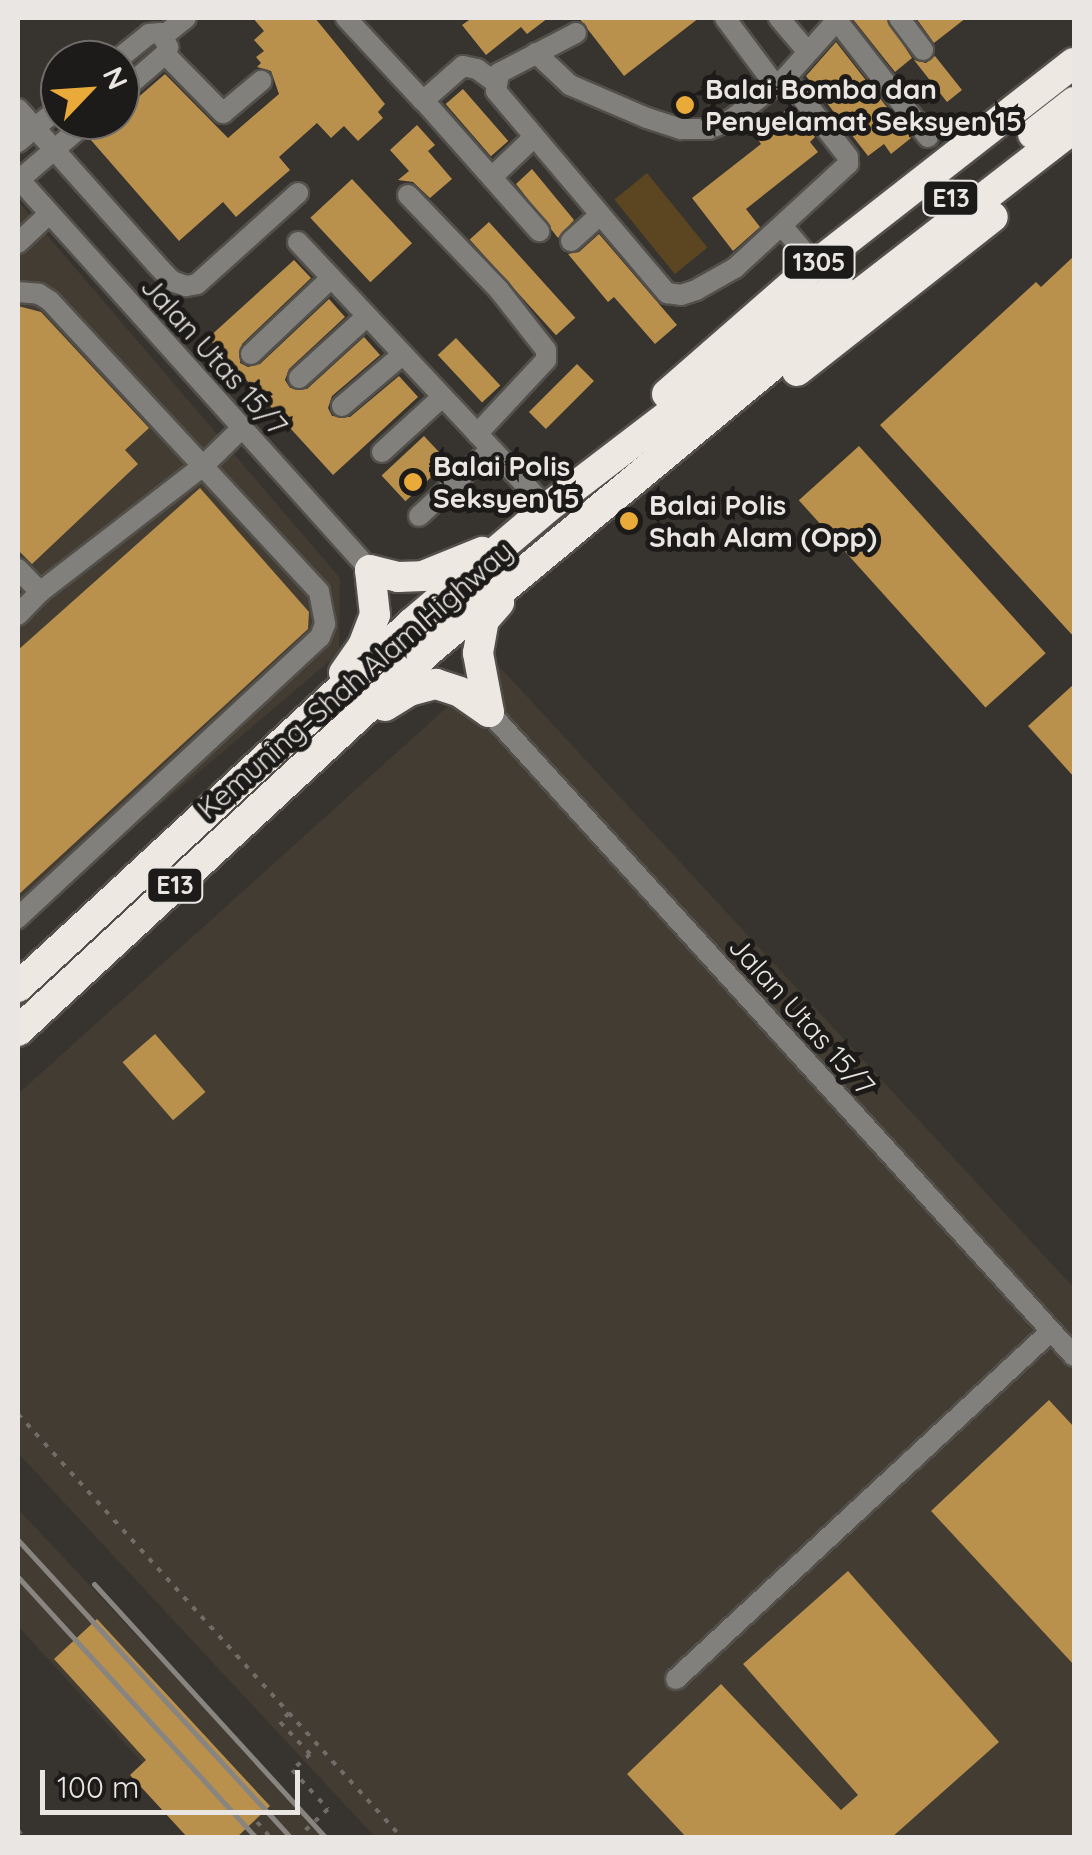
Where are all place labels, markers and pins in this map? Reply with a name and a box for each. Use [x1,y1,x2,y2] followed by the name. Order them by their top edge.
[705,72,1022,138] place label: Balai Bomba dan Penyelamat Seksyen 15
[674,94,696,116] marker: Balai Bomba dan Penyelamat Seksyen 15
[433,449,580,515] place label: Balai Polis Seksyen 15
[402,471,424,493] marker: Balai Polis Seksyen 15
[649,488,877,554] place label: Balai Polis Shah Alam (Opp)
[618,510,640,532] marker: Balai Polis Shah Alam (Opp)

